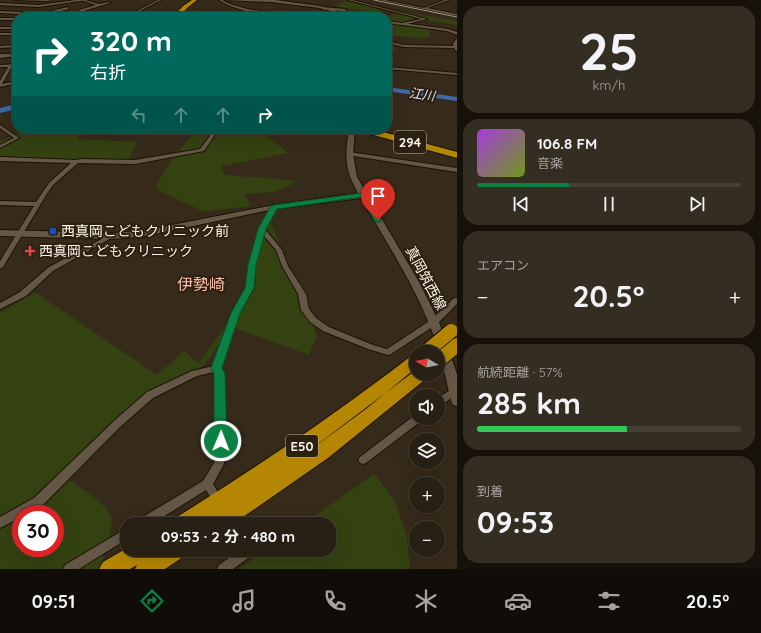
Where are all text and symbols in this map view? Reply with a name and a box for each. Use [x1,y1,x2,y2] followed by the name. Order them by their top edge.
[579,18,639,83] text: 25
[90,23,172,58] text: 320 m
[24,28,76,80] icon: right
[90,61,126,84] text: 右折
[593,77,625,93] text: km/h
[408,84,438,104] water label: 江川
[128,104,150,126] icon: left
[170,104,192,126] icon: ahead
[212,104,234,126] icon: ahead
[254,104,276,126] icon: right
[394,131,426,153] road number: 294
[537,134,597,153] text: 106.8 FM
[537,155,563,171] text: 音楽
[361,179,395,220] pin
[367,185,389,207] icon: arrive
[510,193,532,215] icon: previous
[598,193,620,215] icon: pause
[686,193,708,215] icon: next
[61,222,229,240] place label: 西真岡こどもクリニック前
[48,226,58,236] marker: 西真岡こどもクリニック前
[39,242,193,260] place label: 西真岡こどもクリニック
[402,243,450,313] street label: 真岡筑西線
[24,245,36,257] marker: 西真岡こどもクリニック
[477,257,529,273] text: エアコン
[177,274,225,294] district label: 伊勢崎
[573,277,645,315] text: 20.5°
[477,283,488,311] text: −
[729,283,741,311] text: +
[409,345,445,381] north arrow
[409,345,445,557] map controls
[477,364,562,380] text: 航続距離 · 57%
[477,384,581,422] text: 285 km
[409,389,445,425] button: sound
[200,420,242,462] position arrow
[409,433,445,469] button: layers
[286,435,318,457] road number: E50
[409,477,445,513] button: +
[477,483,503,499] text: 到着
[477,503,554,541] text: 09:53
[12,505,64,557] speed limit sign: 30
[409,521,445,557] button: −
[161,527,295,546] text: 09:53 · 2 分 · 480 m
[138,587,166,615] icon: directions
[230,587,258,615] icon: music
[321,587,349,615] icon: phone
[412,587,440,615] icon: climate
[504,587,532,615] icon: car
[595,587,623,615] icon: filters
[32,590,75,613] text: 09:51
[686,590,729,613] text: 20.5°

